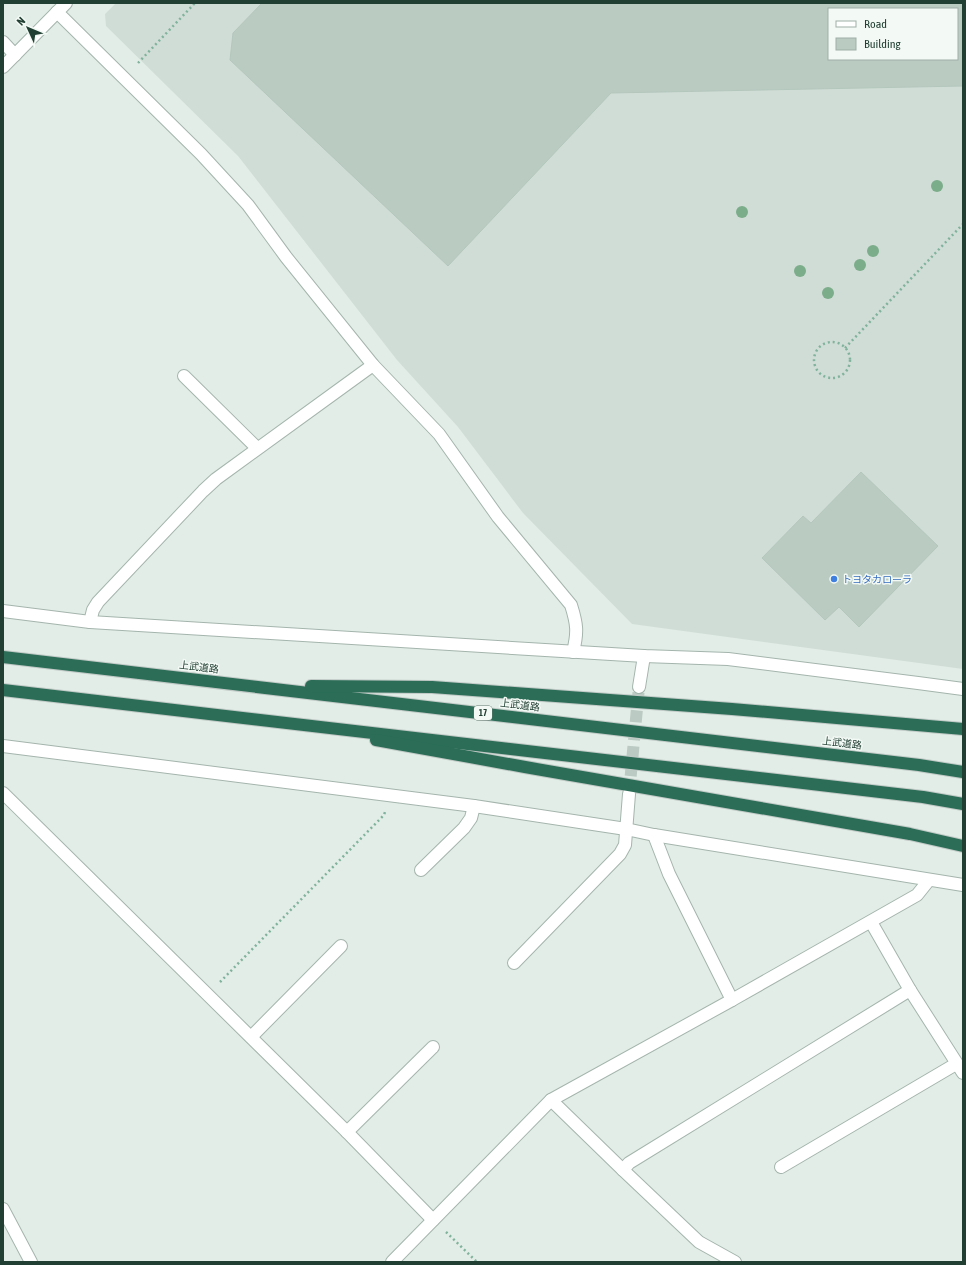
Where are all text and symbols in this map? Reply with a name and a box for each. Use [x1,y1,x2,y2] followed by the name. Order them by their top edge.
[8,8,48,48] north arrow
[828,8,958,60] legend
[14,15,27,28] text: N
[864,17,887,31] text: Road
[864,37,902,51] text: Building
[829,574,839,584] marker: トヨタカローラ
[842,574,912,585] place label: トヨタカローラ
[178,659,220,675] street label: 上武道路
[499,697,541,713] street label: 上武道路
[474,706,492,720] road number: 17
[821,735,863,751] street label: 上武道路

